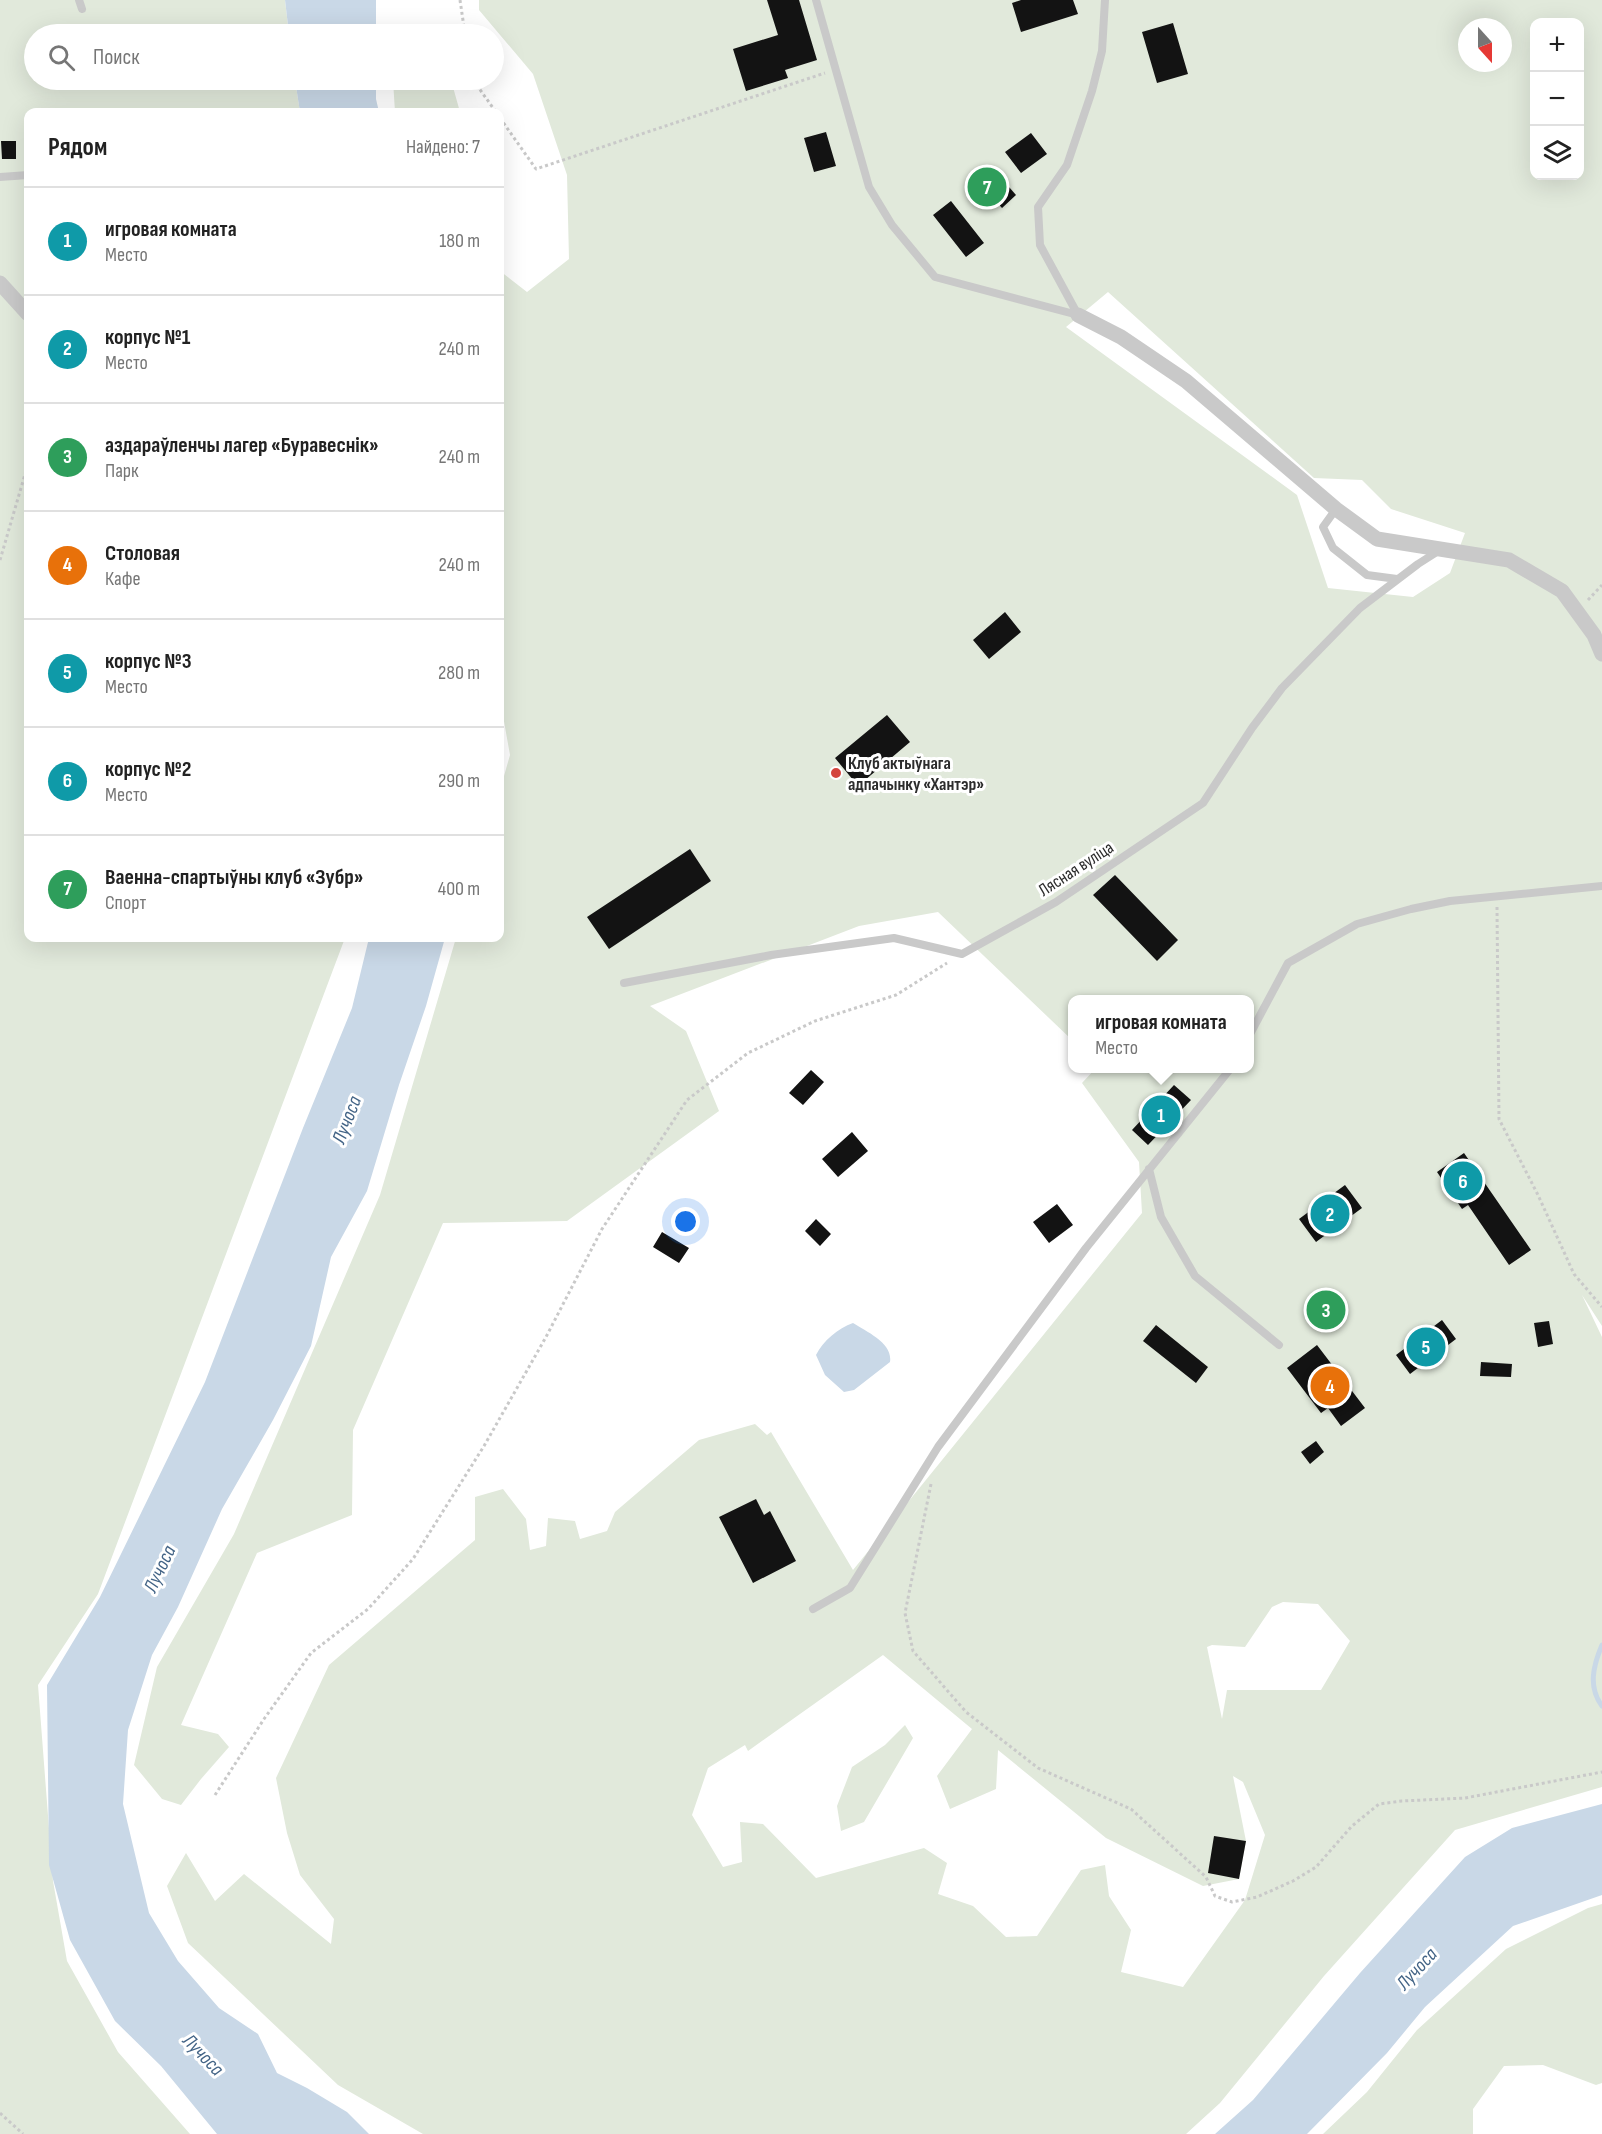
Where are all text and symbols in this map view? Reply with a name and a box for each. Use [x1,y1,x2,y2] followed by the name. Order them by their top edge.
[1458,18,1512,72] north arrow
[1530,18,1584,180] map controls
[1530,18,1584,72] button: +
[24,24,504,90] search box
[45,41,78,74] icon: search
[93,44,139,71] text: Поиск
[1530,72,1584,126] button: −
[1530,126,1584,180] button: layers
[48,132,107,163] text: Рядом
[406,135,480,159] text: Найдено: 7
[968,164,1006,210] pin: 7
[105,216,237,243] text: игровая комната
[64,229,71,253] text: 1
[439,229,480,253] text: 180 m
[105,243,148,267] text: Место
[105,324,190,351] text: корпус №1
[63,337,72,361] text: 2
[439,337,480,361] text: 240 m
[105,351,148,375] text: Место
[105,432,379,459] text: аздараўленчы лагер «Буравеснік»
[63,445,72,469] text: 3
[439,445,480,469] text: 240 m
[105,459,139,483] text: Парк
[105,540,180,567] text: Столовая
[63,553,72,577] text: 4
[439,553,480,577] text: 240 m
[105,567,141,591] text: Кафе
[105,648,192,675] text: корпус №3
[63,661,72,685] text: 5
[438,661,480,685] text: 280 m
[105,675,148,699] text: Место
[848,753,984,795] place label: Клуб актыўнага адпачынку «Хантэр»
[105,756,191,783] text: корпус №2
[829,766,843,780] marker: Клуб актыўнага адпачынку «Хантэр»
[63,769,72,793] text: 6
[438,769,480,793] text: 290 m
[105,783,148,807] text: Место
[1034,837,1118,901] street label: Лясная вуліца
[105,864,363,891] text: Ваенна-спартыўны клуб «Зубр»
[63,877,72,901] text: 7
[438,877,480,901] text: 400 m
[105,891,146,915] text: Спорт
[1068,995,1254,1073] popup
[1095,1009,1227,1036] text: игровая комната
[1095,1036,1138,1060] text: Место
[1142,1092,1180,1138] pin: 1
[327,1093,367,1148] water label: Лучоса
[1444,1158,1482,1204] pin: 6
[1310,1192,1350,1236] pin: 2
[671,1207,700,1236] your location
[1306,1288,1346,1332] pin: 3
[1406,1324,1446,1370] pin: 5
[1310,1364,1350,1408] pin: 4
[138,1542,181,1597] water label: Лучоса
[1391,1943,1443,1996] water label: Лучоса
[177,2028,229,2081] water label: Лучоса

